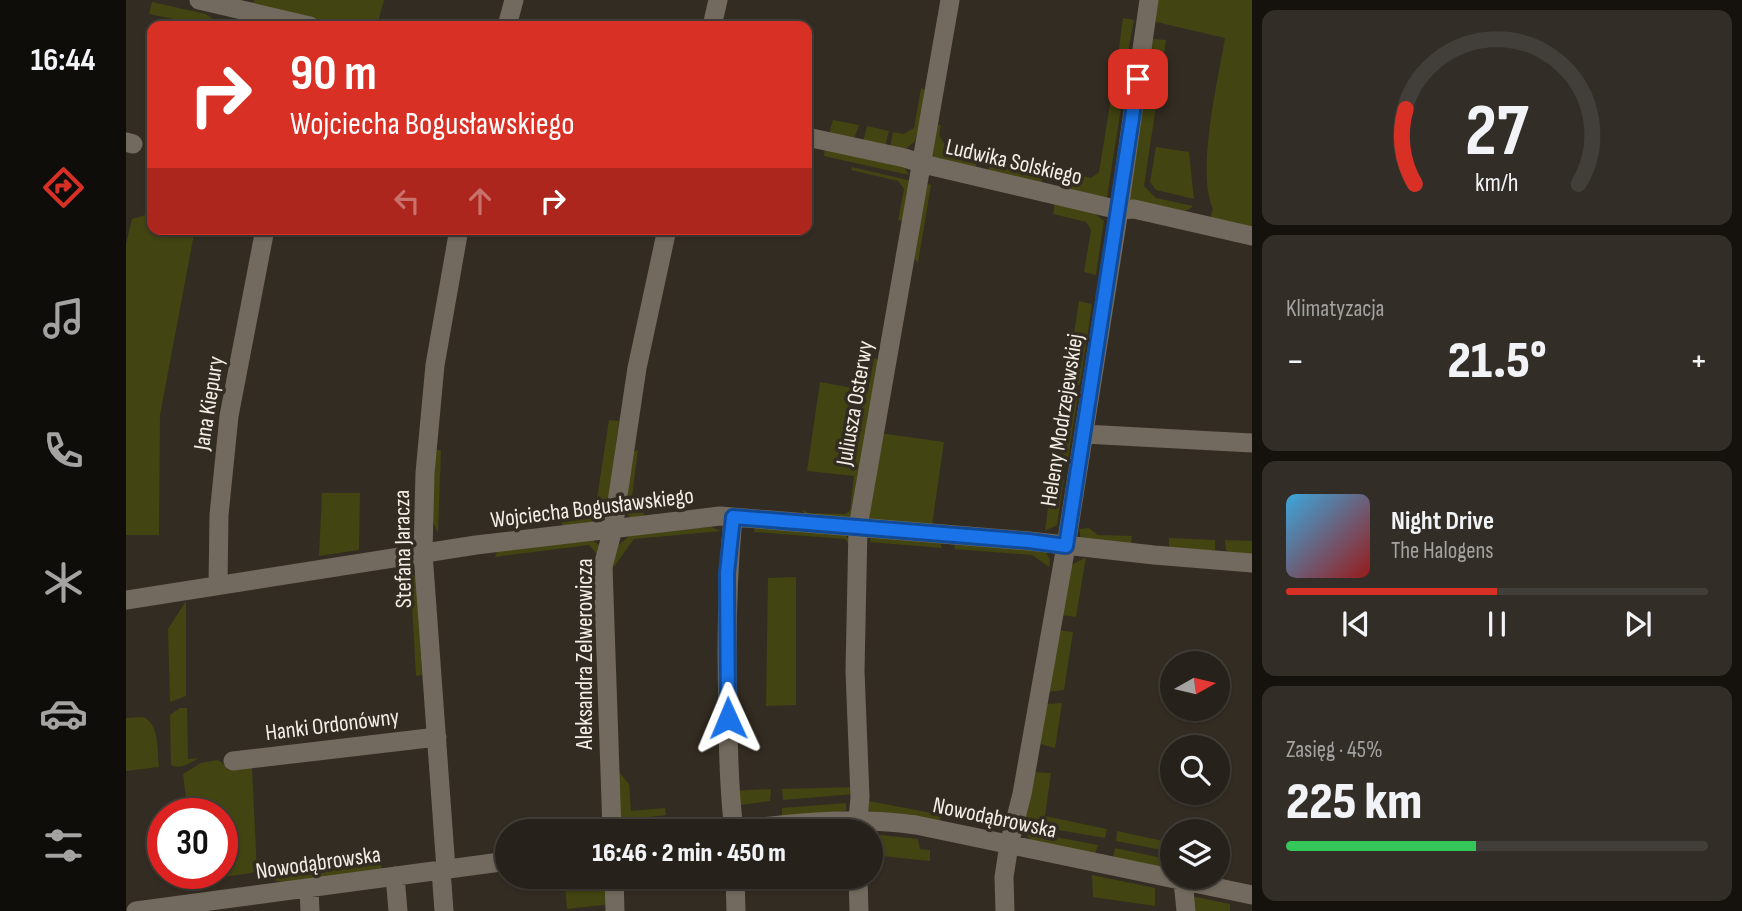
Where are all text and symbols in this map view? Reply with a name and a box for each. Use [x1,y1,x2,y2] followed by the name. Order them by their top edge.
[31,41,95,80] text: 16:44
[290,45,377,104] text: 90 m
[175,49,266,140] icon: right
[1108,49,1168,109] pin
[1119,60,1157,98] icon: arrive
[1465,88,1529,176] text: 27
[290,105,574,144] text: Wojciecha Bogusławskiego
[943,133,1085,191] street label: Ludwika Solskiego
[39,163,88,212] icon: directions
[1475,167,1519,198] text: km/h
[388,182,426,220] icon: left
[461,182,499,220] icon: ahead
[534,182,572,220] icon: right
[39,294,88,343] icon: music
[1286,295,1384,323] text: Klimatyzacja
[1447,330,1547,393] text: 21.5°
[1035,332,1089,508] street label: Heleny Modrzejewskiej
[830,339,880,469] street label: Juliusza Osterwy
[1286,339,1305,384] text: −
[1689,339,1708,384] text: +
[188,354,230,453] street label: Jana Kiepury
[39,426,88,475] icon: phone
[489,482,695,534] street label: Wojciecha Bogusławskiego
[388,490,418,608] street label: Stefana Jaracza
[1391,506,1494,537] text: Night Drive
[1391,537,1494,565] text: The Halogens
[39,558,88,607] icon: climate
[571,559,599,751] street label: Aleksandra Zelwerowicza
[1337,605,1375,643] icon: previous
[1478,605,1516,643] icon: pause
[1619,605,1657,643] icon: next
[1160,651,1230,721] north arrow
[1160,651,1230,889] map controls
[691,681,765,755] position arrow
[39,689,88,738] icon: car
[264,703,401,747] street label: Hanki Ordonówny
[1160,735,1230,805] button: search
[1286,736,1383,764] text: Zasięg · 45%
[1286,771,1422,834] text: 225 km
[930,791,1059,845] street label: Nowodąbrowska
[147,798,238,889] speed limit sign: 30
[1160,819,1230,889] button: layers
[39,821,88,870] icon: filters
[592,838,786,869] text: 16:46 · 2 min · 450 m
[254,840,382,886] street label: Nowodąbrowska

